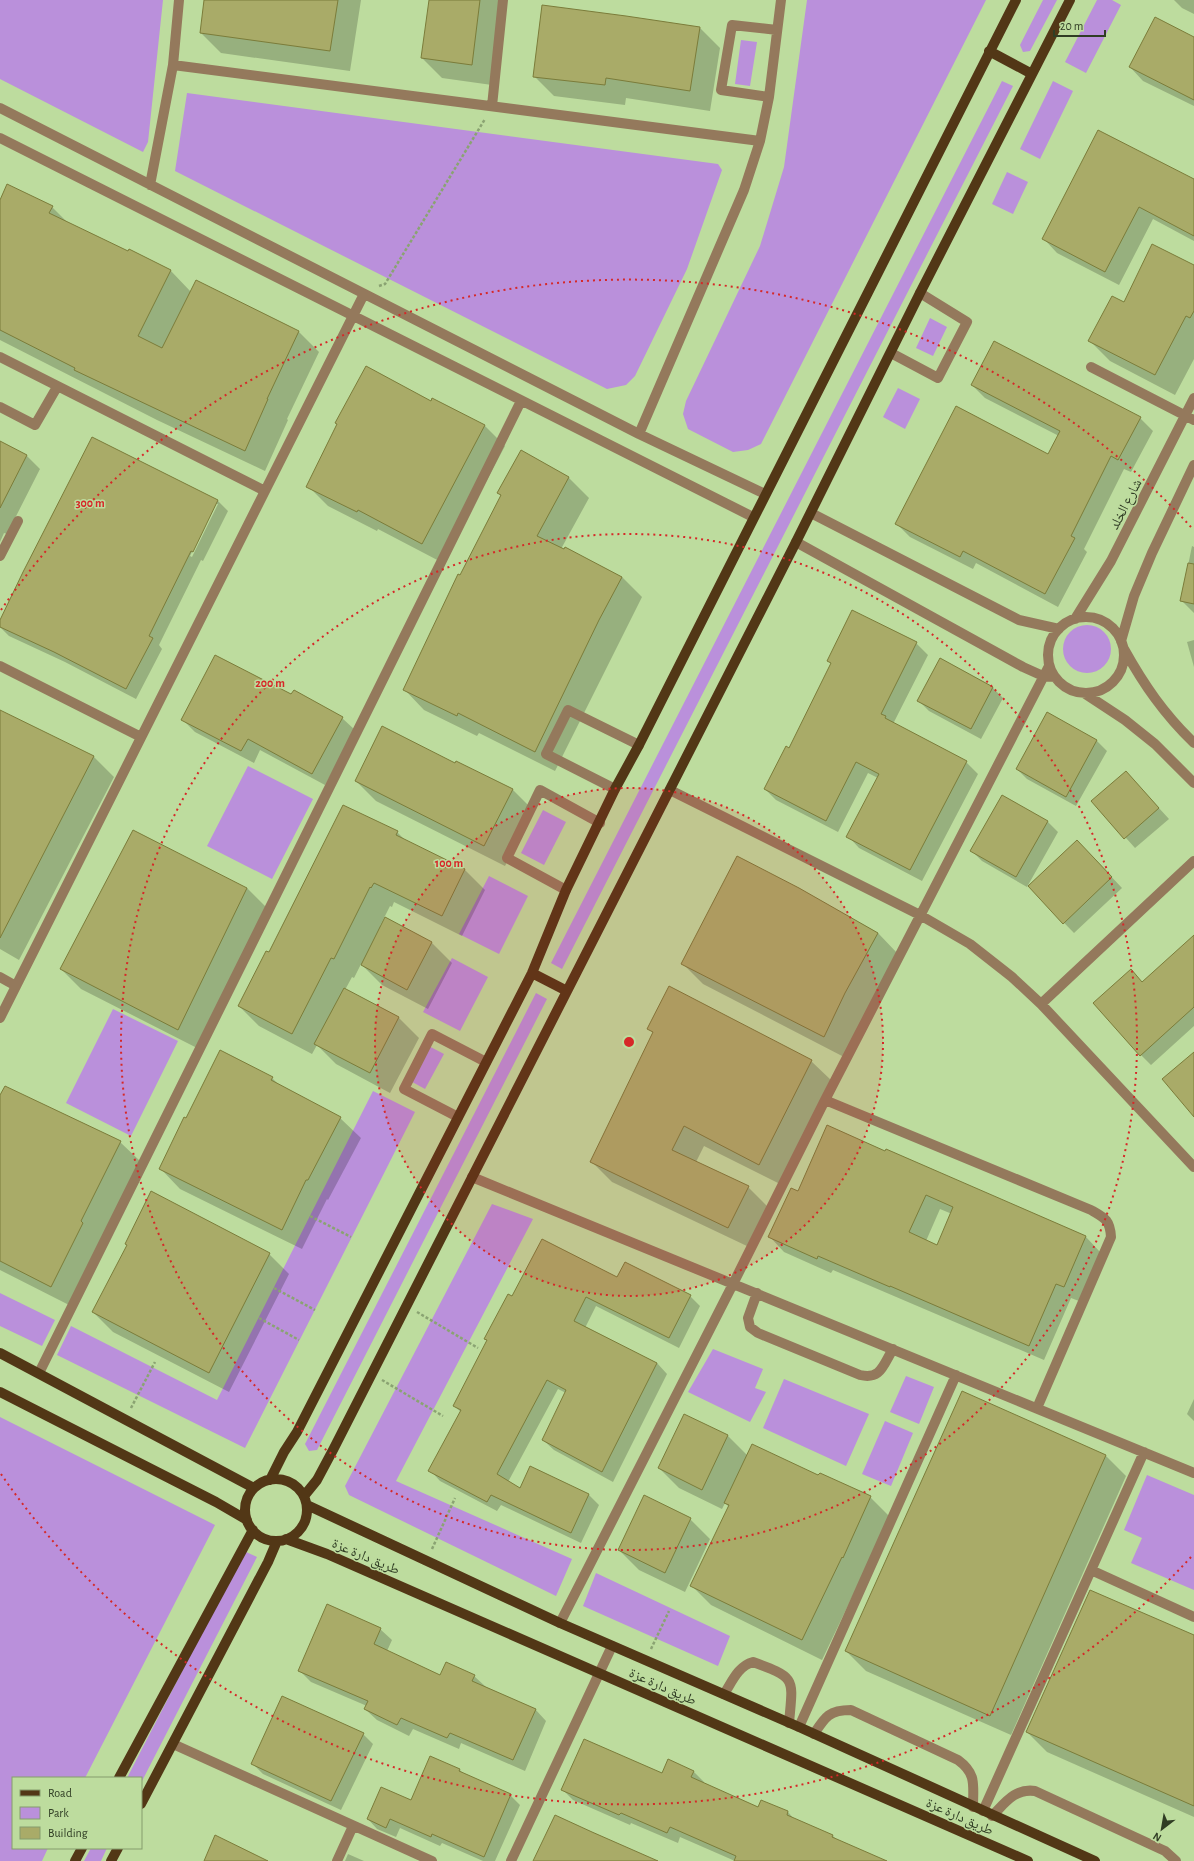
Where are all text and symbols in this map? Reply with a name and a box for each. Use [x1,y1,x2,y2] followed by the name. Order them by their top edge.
[1054,12,1105,38] scale bar
[1060,20,1083,32] text: 20 m
[1107,477,1146,533] street label: شارع الخلد
[75,497,105,509] text: 300 m
[255,677,285,689] text: 200 m
[435,857,463,869] text: 100 m
[622,1035,636,1049] centre of rings
[329,1536,401,1579] street label: طريق دارة عزة
[626,1666,698,1710] street label: طريق دارة عزة
[12,1777,142,1849] legend
[48,1787,72,1799] text: Road
[923,1796,995,1840] street label: طريق دارة عزة
[48,1807,69,1819] text: Park
[1142,1809,1182,1849] north arrow
[48,1827,88,1839] text: Building
[1151,1830,1163,1844] text: N

